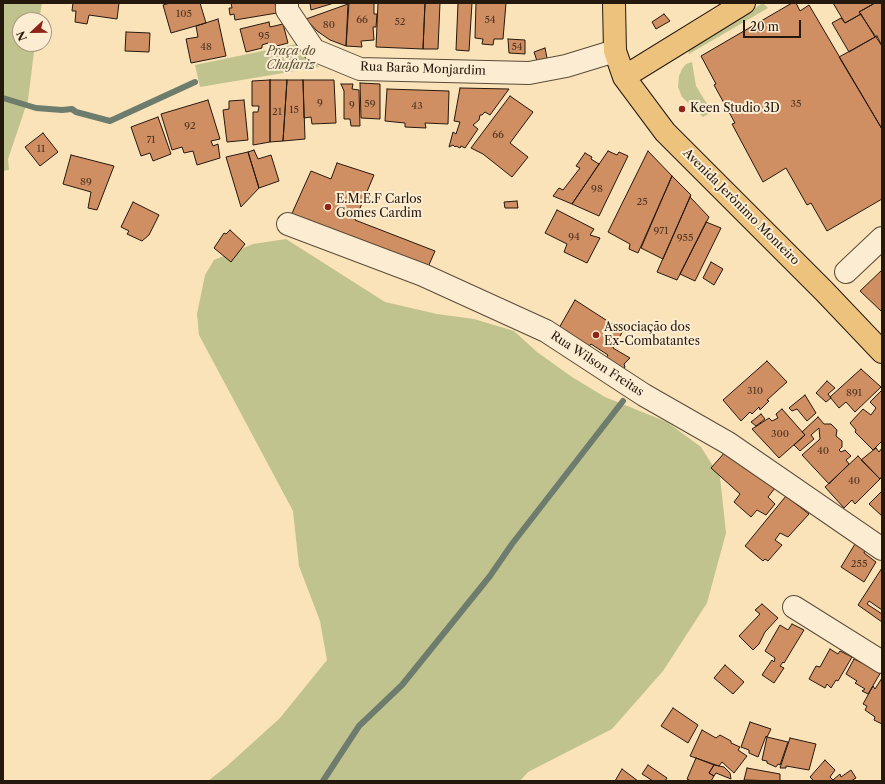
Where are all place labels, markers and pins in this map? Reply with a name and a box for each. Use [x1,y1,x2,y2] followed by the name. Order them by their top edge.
[690,102,780,116] place label: Keen Studio 3D
[677,104,687,114] marker: Keen Studio 3D
[336,193,422,221] place label: E.M.E.F Carlos Gomes Cardim
[323,202,333,212] marker: E.M.E.F Carlos Gomes Cardim
[604,321,700,349] place label: Associação dos Ex-Combatantes
[591,330,601,340] marker: Associação dos Ex-Combatantes

